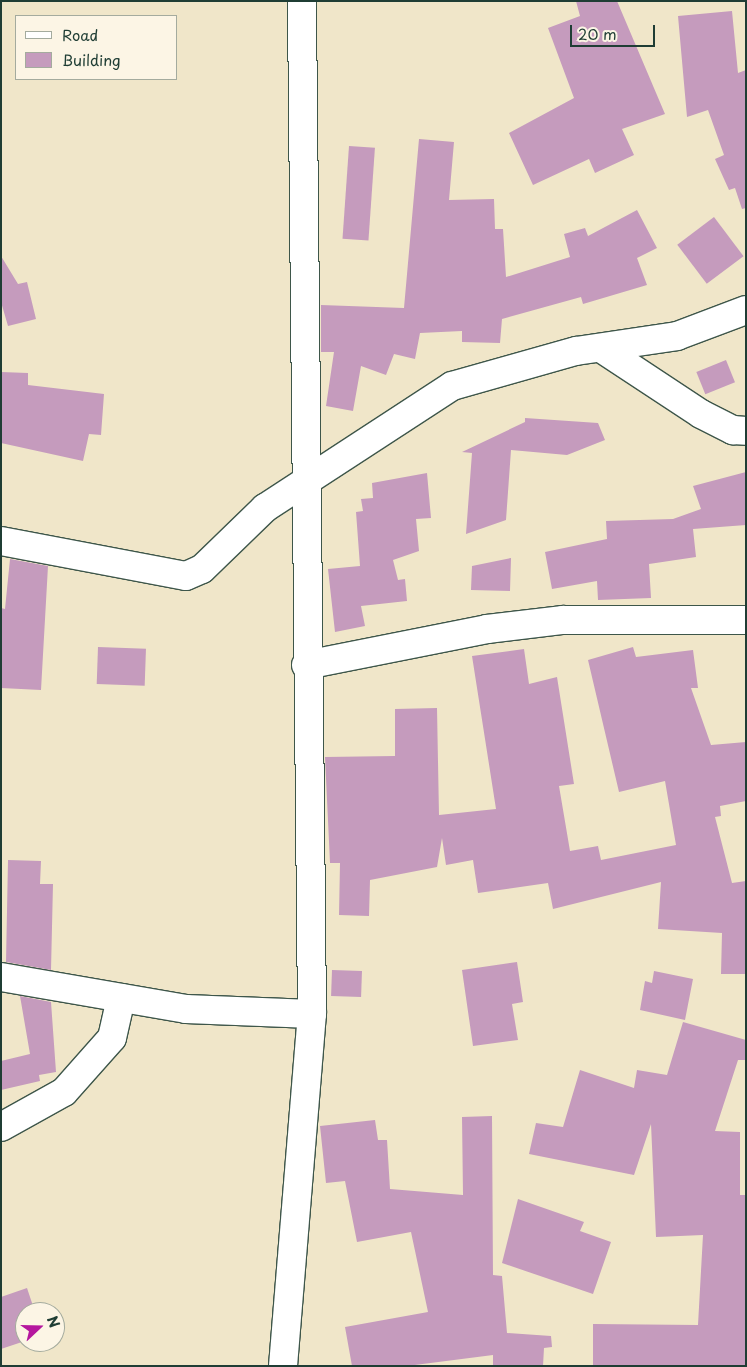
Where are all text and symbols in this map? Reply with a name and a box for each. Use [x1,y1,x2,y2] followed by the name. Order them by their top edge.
[15,15,178,80] legend
[572,15,657,47] scale bar
[578,22,617,45] text: 20 m
[62,23,98,46] text: Road
[62,48,121,71] text: Building
[15,1302,65,1352] north arrow
[42,1313,65,1331] text: N

